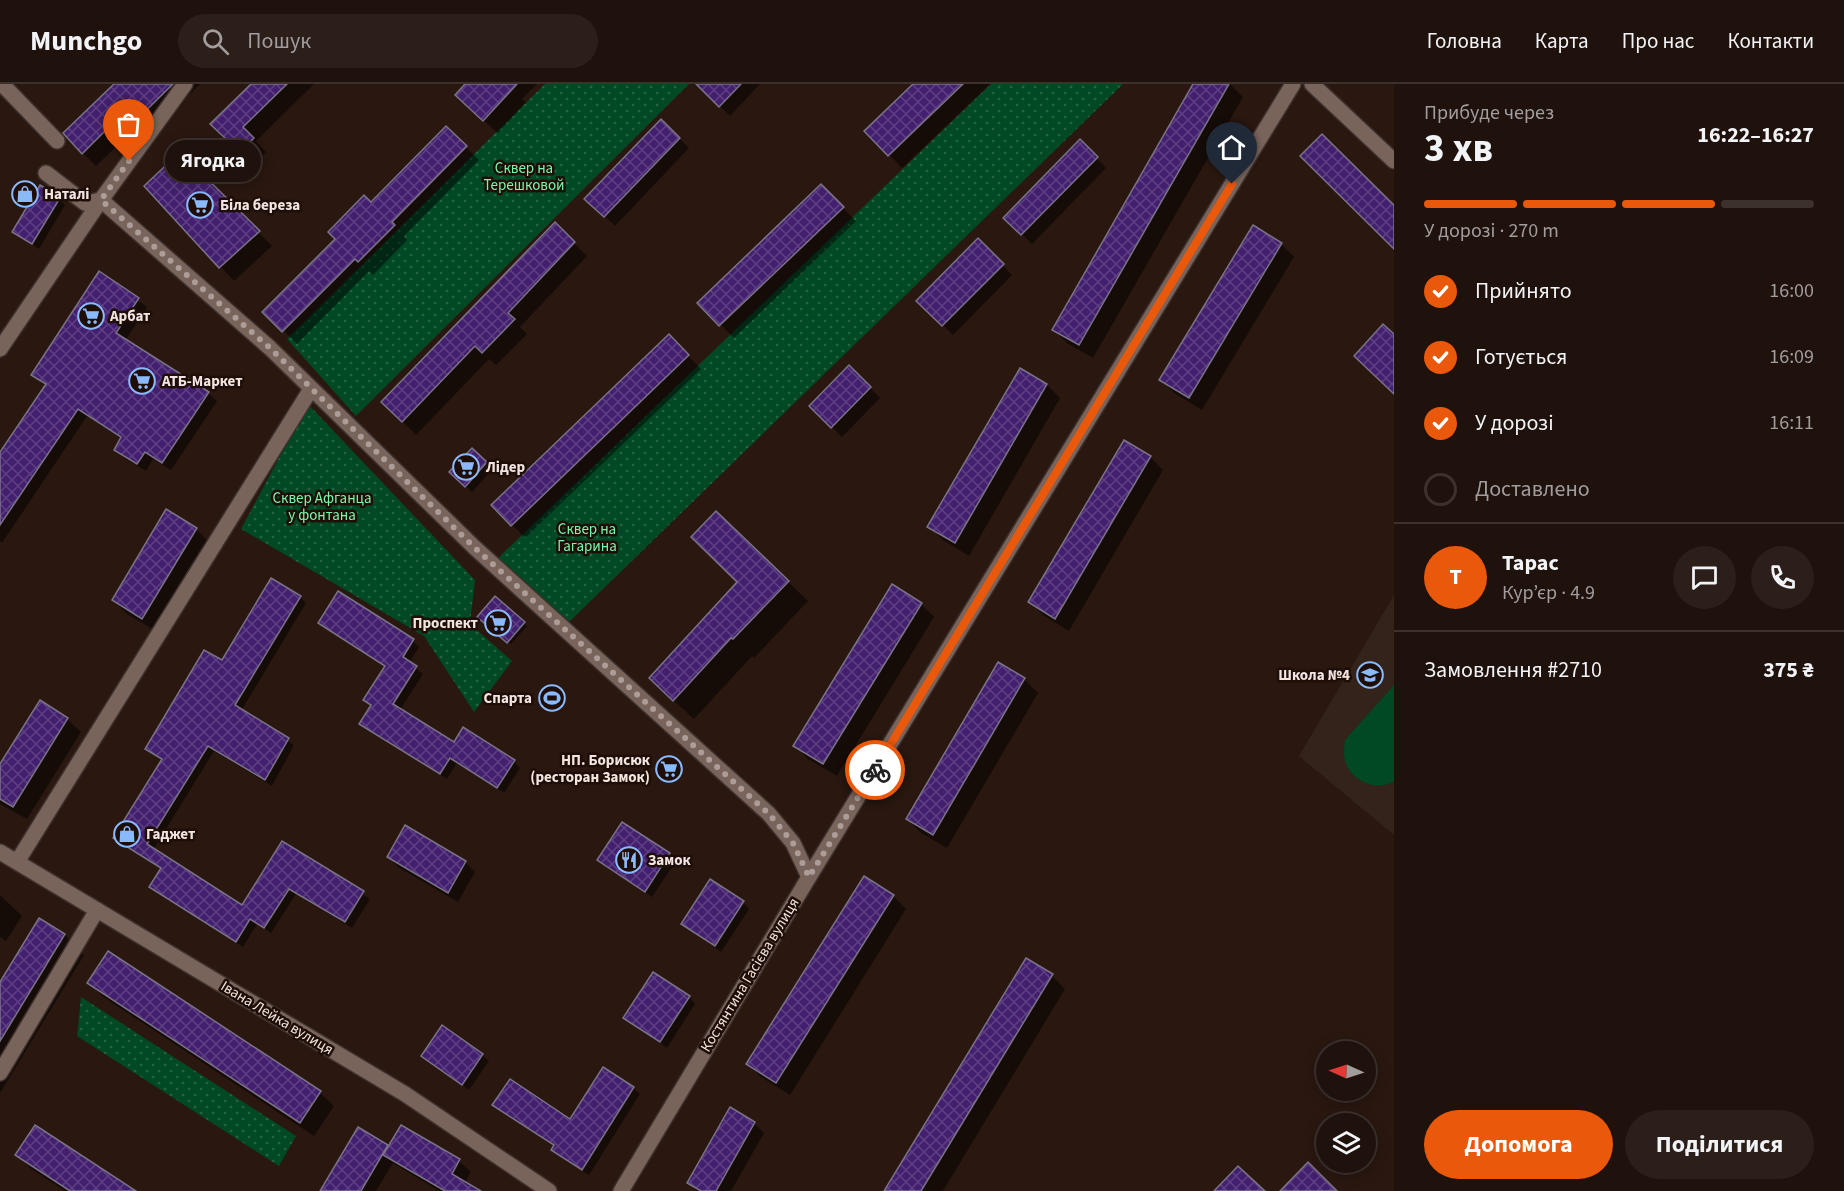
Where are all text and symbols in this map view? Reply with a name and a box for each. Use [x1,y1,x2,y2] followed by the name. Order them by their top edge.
[178,14,598,68] search box
[30,21,142,61] text: Munchgo
[199,25,232,58] icon: search
[247,25,311,57] text: Пошук
[1427,26,1502,56] text: Головна
[1535,26,1589,56] text: Карта
[1622,26,1694,56] text: Про нас
[1727,26,1814,56] text: Контакти
[103,99,154,161] pin
[1424,99,1554,127] text: Прибуде через
[112,108,145,141] icon: bag
[1697,119,1814,151] text: 16:22–16:27
[1424,121,1493,177] text: 3 хв
[1206,122,1257,184] pin
[1215,131,1248,164] icon: home
[165,140,261,182] callout: Ягодка
[181,147,245,175] text: Ягодка
[483,158,565,196] park label: Сквер на Терешковой
[10,179,40,209] shop icon: Наталі
[44,184,89,205] place label: Наталі
[185,190,215,220] supermarket icon: Біла береза
[220,195,300,216] place label: Біла береза
[1424,217,1559,245] text: У дорозі · 270 m
[1424,275,1457,308] icon: check
[1475,275,1572,307] text: Прийнято
[1769,277,1814,305] text: 16:00
[76,301,106,331] supermarket icon: Арбат
[109,306,150,327] place label: Арбат
[1424,341,1457,374] icon: check
[1475,341,1567,373] text: Готується
[1769,343,1814,371] text: 16:09
[127,366,157,396] supermarket icon: АТБ-Маркет
[161,371,243,392] place label: АТБ-Маркет
[1424,407,1457,440] icon: check
[1475,407,1554,439] text: У дорозі
[1769,409,1814,437] text: 16:11
[451,452,481,482] supermarket icon: Лідер
[485,457,526,478] place label: Лідер
[1475,473,1590,505] text: Доставлено
[272,488,372,526] park label: Сквер Афганца у фонтана
[557,519,617,557] park label: Сквер на Гагарина
[1673,546,1736,609] button: chat
[1751,546,1814,609] button: phone
[1502,547,1559,579] text: Тарас
[1449,561,1462,593] text: Т
[1502,579,1595,607] text: Кур’єр · 4.9
[483,608,513,638] supermarket icon: Проспект
[413,613,478,634] place label: Проспект
[1424,654,1602,686] text: Замовлення #2710
[1763,654,1814,686] text: 375 ₴
[1355,660,1385,690] school or university icon: Школа №4
[1278,665,1350,686] place label: Школа №4
[537,683,567,713] sports icon: Спарта
[484,688,532,709] place label: Спарта
[845,740,905,800] courier
[530,750,651,788] place label: НП. Борисюк (ресторан Замок)
[654,754,684,784] supermarket icon: НП. Борисюк (ресторан Замок)
[859,754,892,787] icon: bike
[112,819,142,849] shop icon: Гаджет
[146,824,195,845] place label: Гаджет
[614,845,644,875] restaurant icon: Замок
[648,850,691,871] place label: Замок
[696,894,804,1056] street label: Костянтина Гасієва вулиця
[217,976,337,1060] street label: Івана Лейка вулиця
[1316,1041,1376,1101] north arrow
[1316,1041,1376,1173] map controls
[1424,1110,1613,1179] button: Допомога
[1625,1110,1814,1179] button: Поділитися
[1316,1113,1376,1173] button: layers

